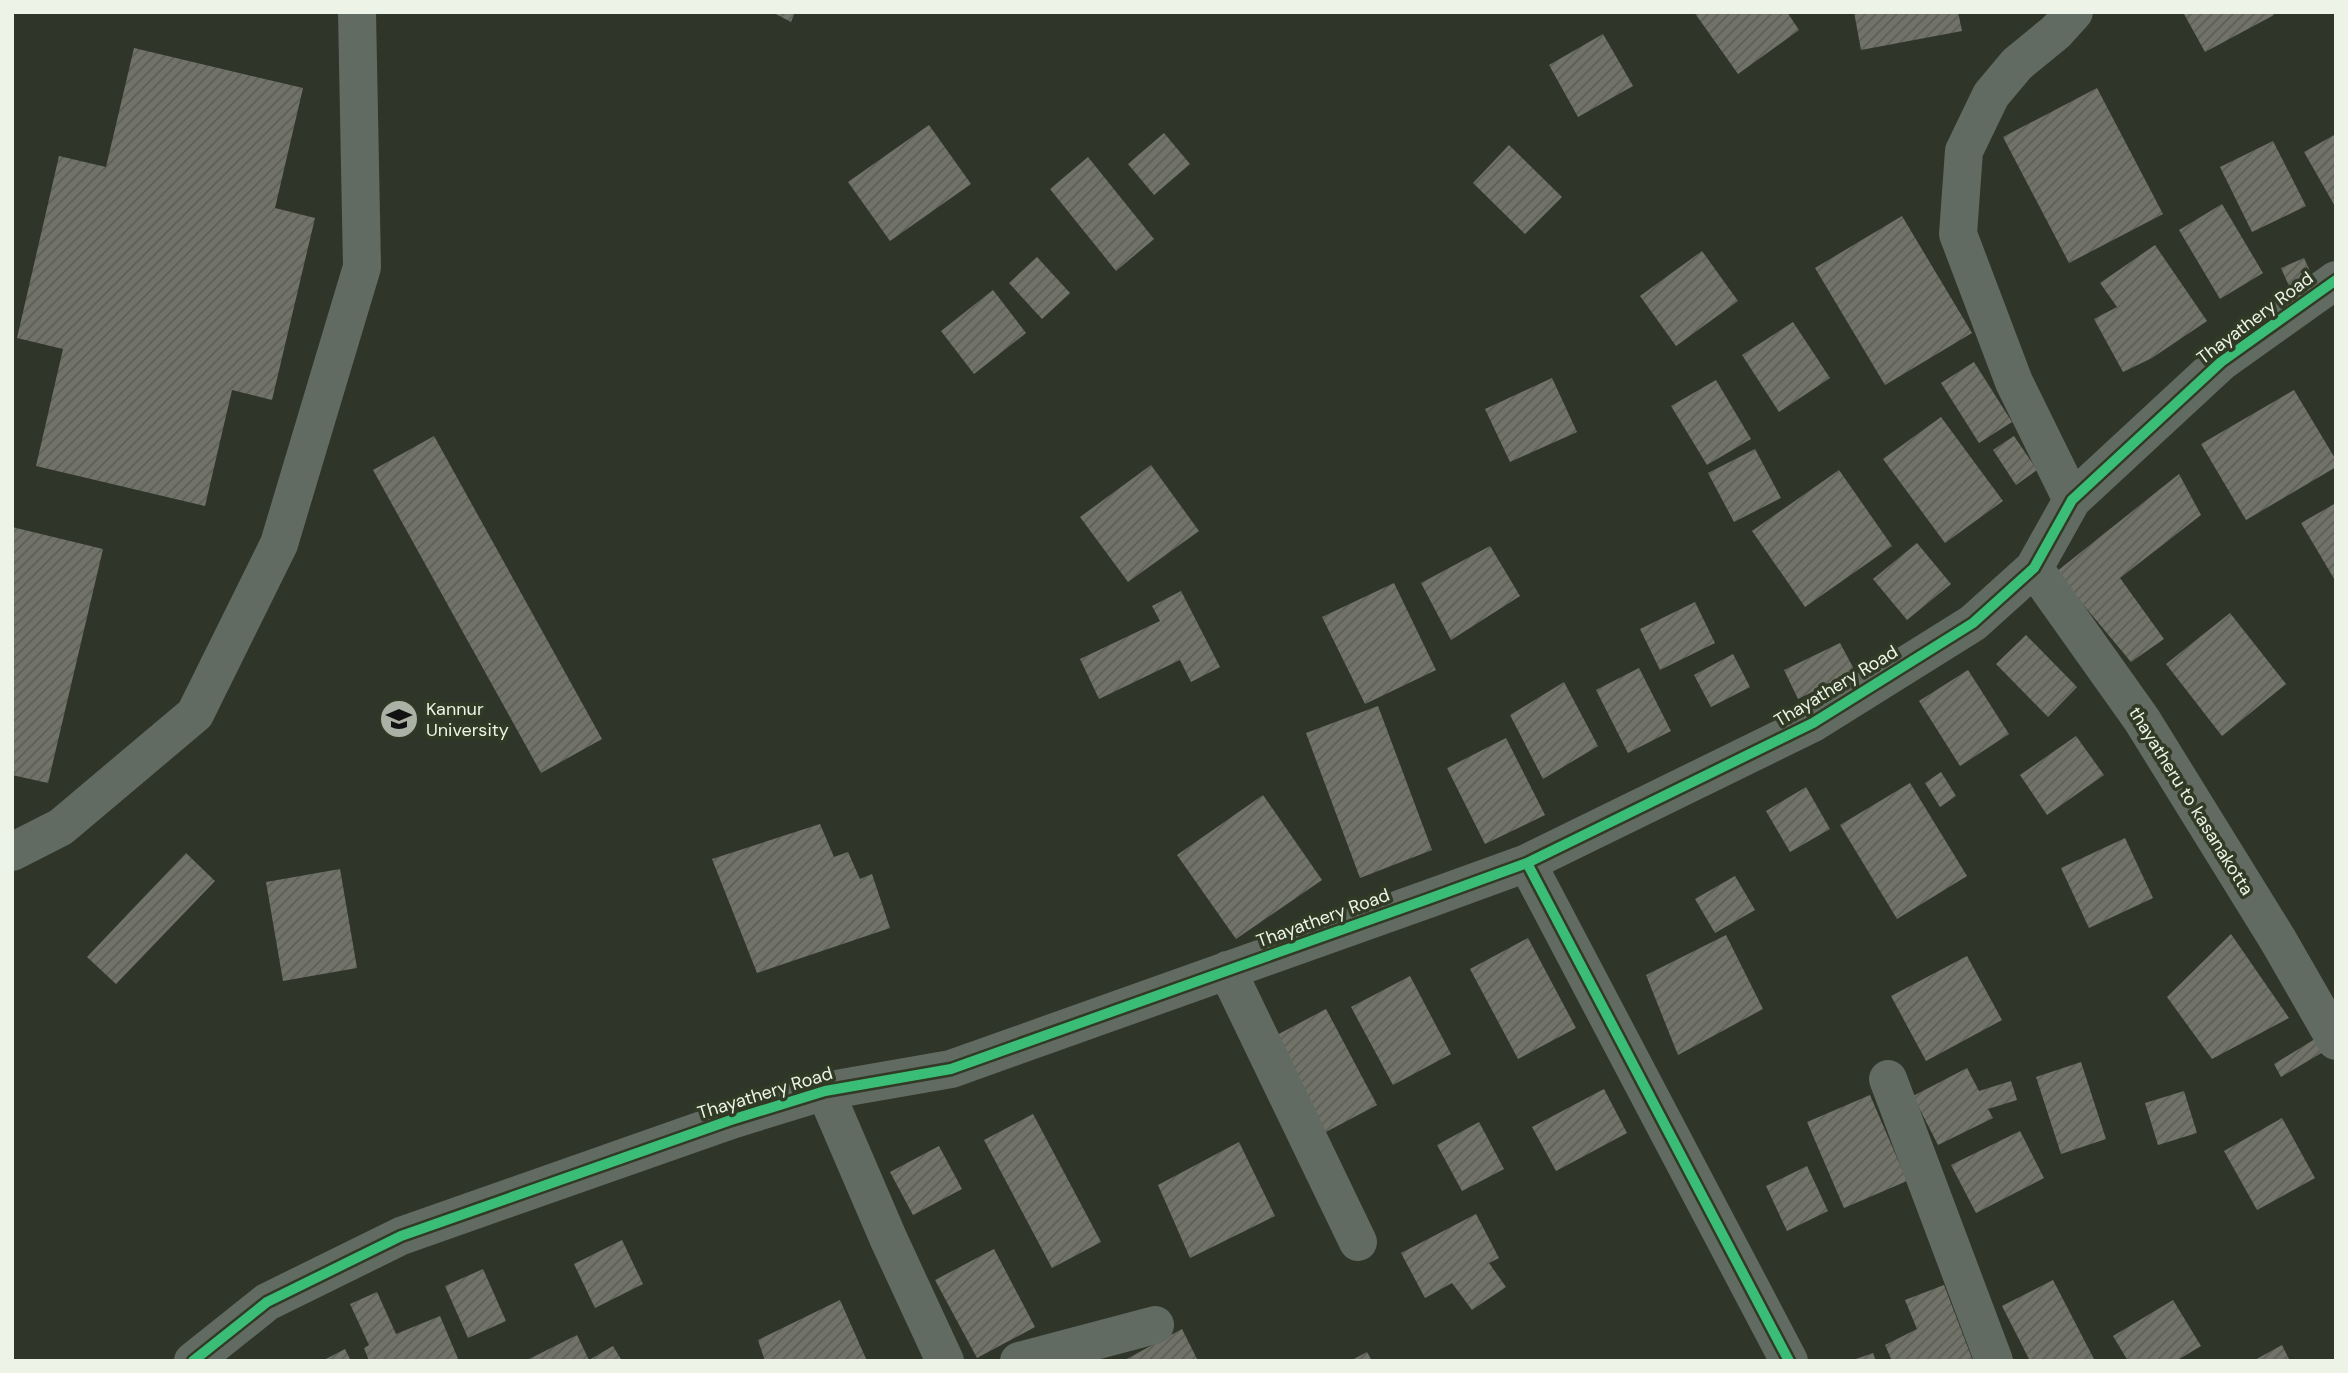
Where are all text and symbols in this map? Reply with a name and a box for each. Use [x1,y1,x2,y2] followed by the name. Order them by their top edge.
[2192,266,2318,370] street label: Thayathery Road
[1770,640,1902,732] street label: Thayathery Road
[426,697,509,742] place label: Kannur University
[378,698,420,740] school or university icon: Kannur University
[2123,702,2259,900] street label: thayatheru to kasanakotta
[1253,883,1393,953] street label: Thayathery Road
[695,1061,835,1125] street label: Thayathery Road

